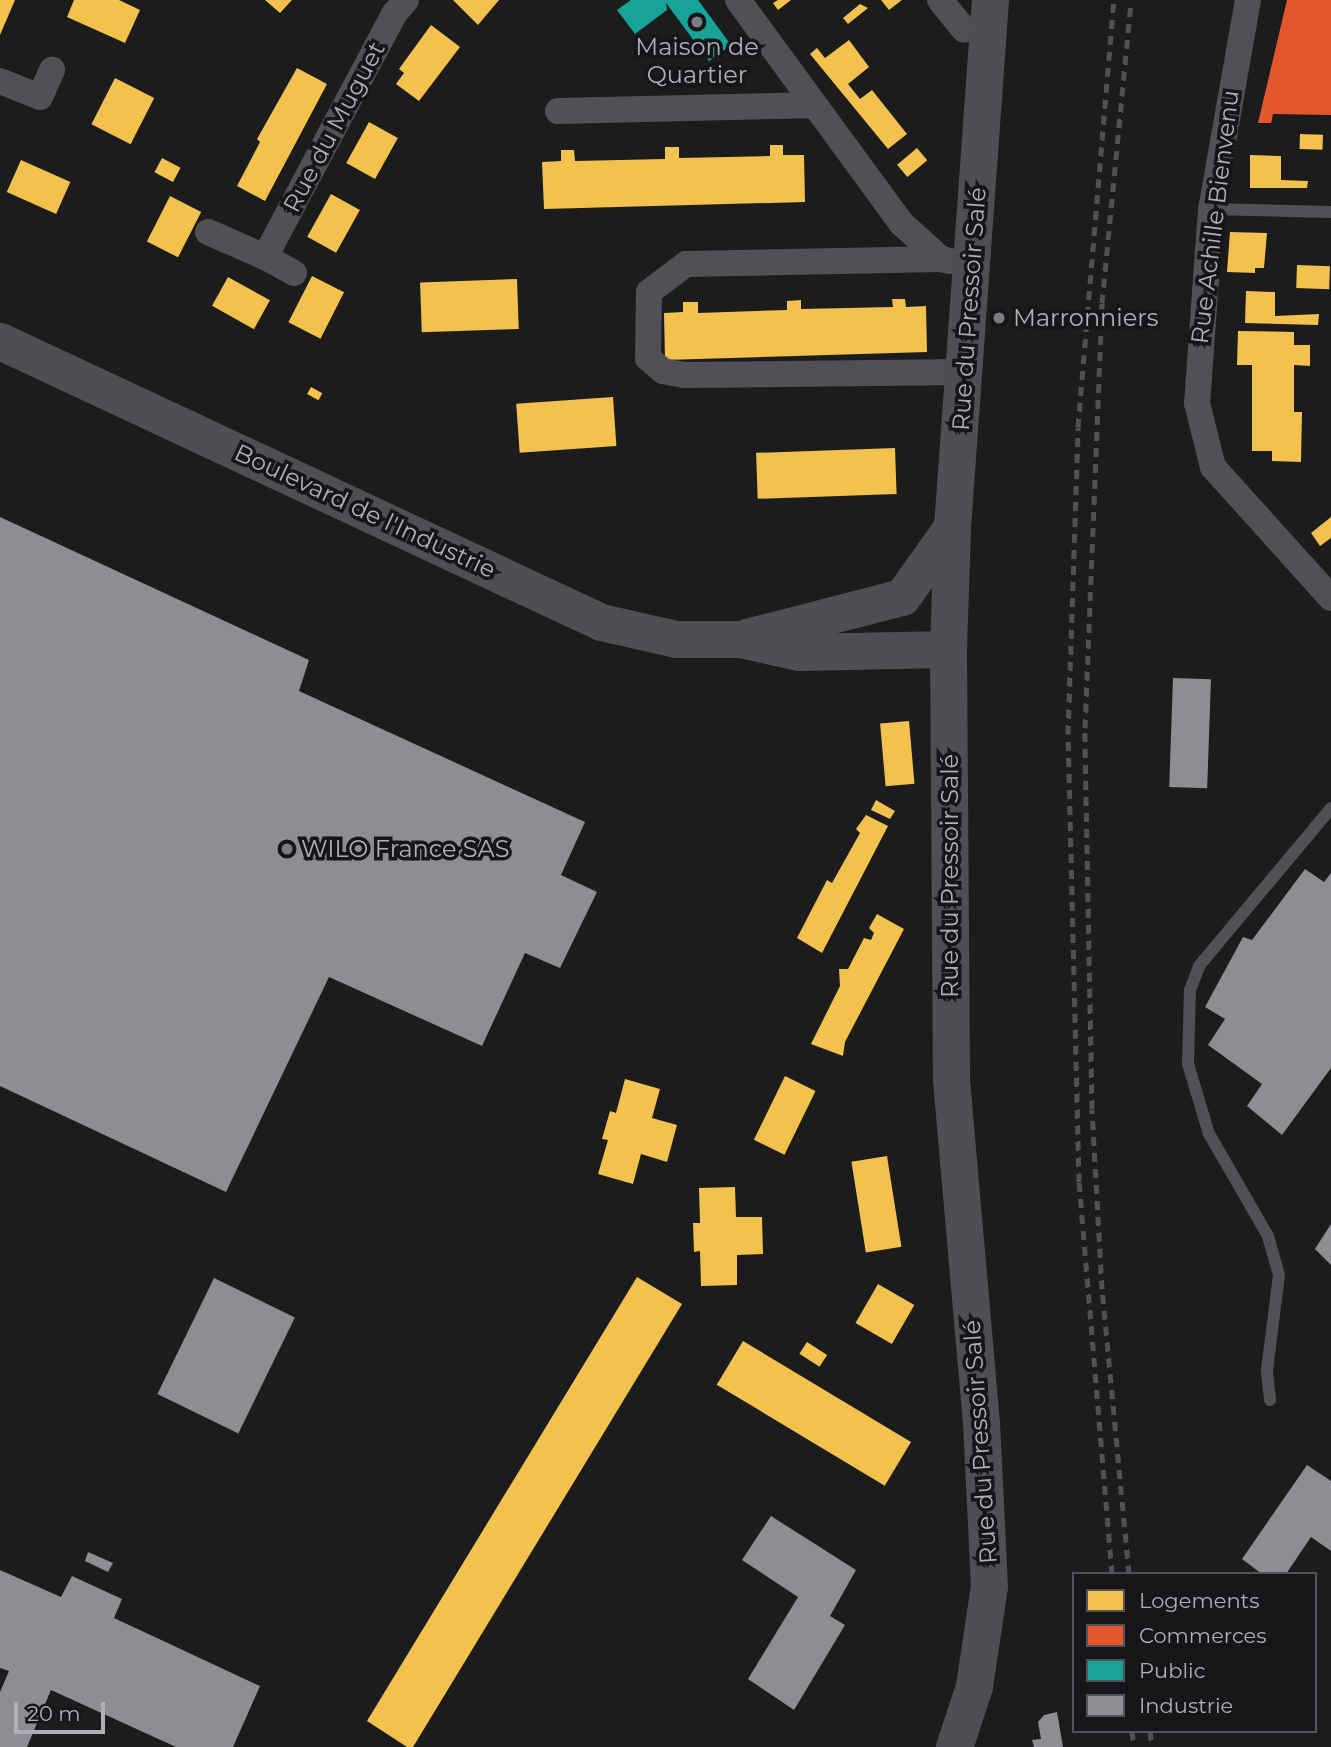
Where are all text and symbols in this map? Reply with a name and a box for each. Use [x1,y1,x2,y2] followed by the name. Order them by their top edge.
[689,14,705,30] marker: Maison de Quartier
[635,33,759,89] place label: Maison de Quartier
[277,37,391,217] street label: Rue du Muguet
[1185,88,1245,346] street label: Rue Achille Bienvenu
[946,186,992,432] street label: Rue du Pressoir Salé
[1013,304,1159,332] place label: Marronniers
[991,310,1007,326] marker: Marronniers
[230,438,500,584] street label: Boulevard de l'Industrie
[936,754,964,998] street label: Rue du Pressoir Salé
[301,835,510,863] place label: WILO France SAS
[279,841,295,857] marker: WILO France SAS
[957,1319,1003,1565] street label: Rue du Pressoir Salé
[1072,1572,1317,1733] legend
[1139,1588,1259,1613] text: Logements
[1139,1623,1267,1648] text: Commerces
[1139,1658,1206,1683] text: Public
[18,1688,108,1732] scale bar
[1139,1693,1233,1718] text: Industrie
[27,1701,81,1726] text: 20 m

